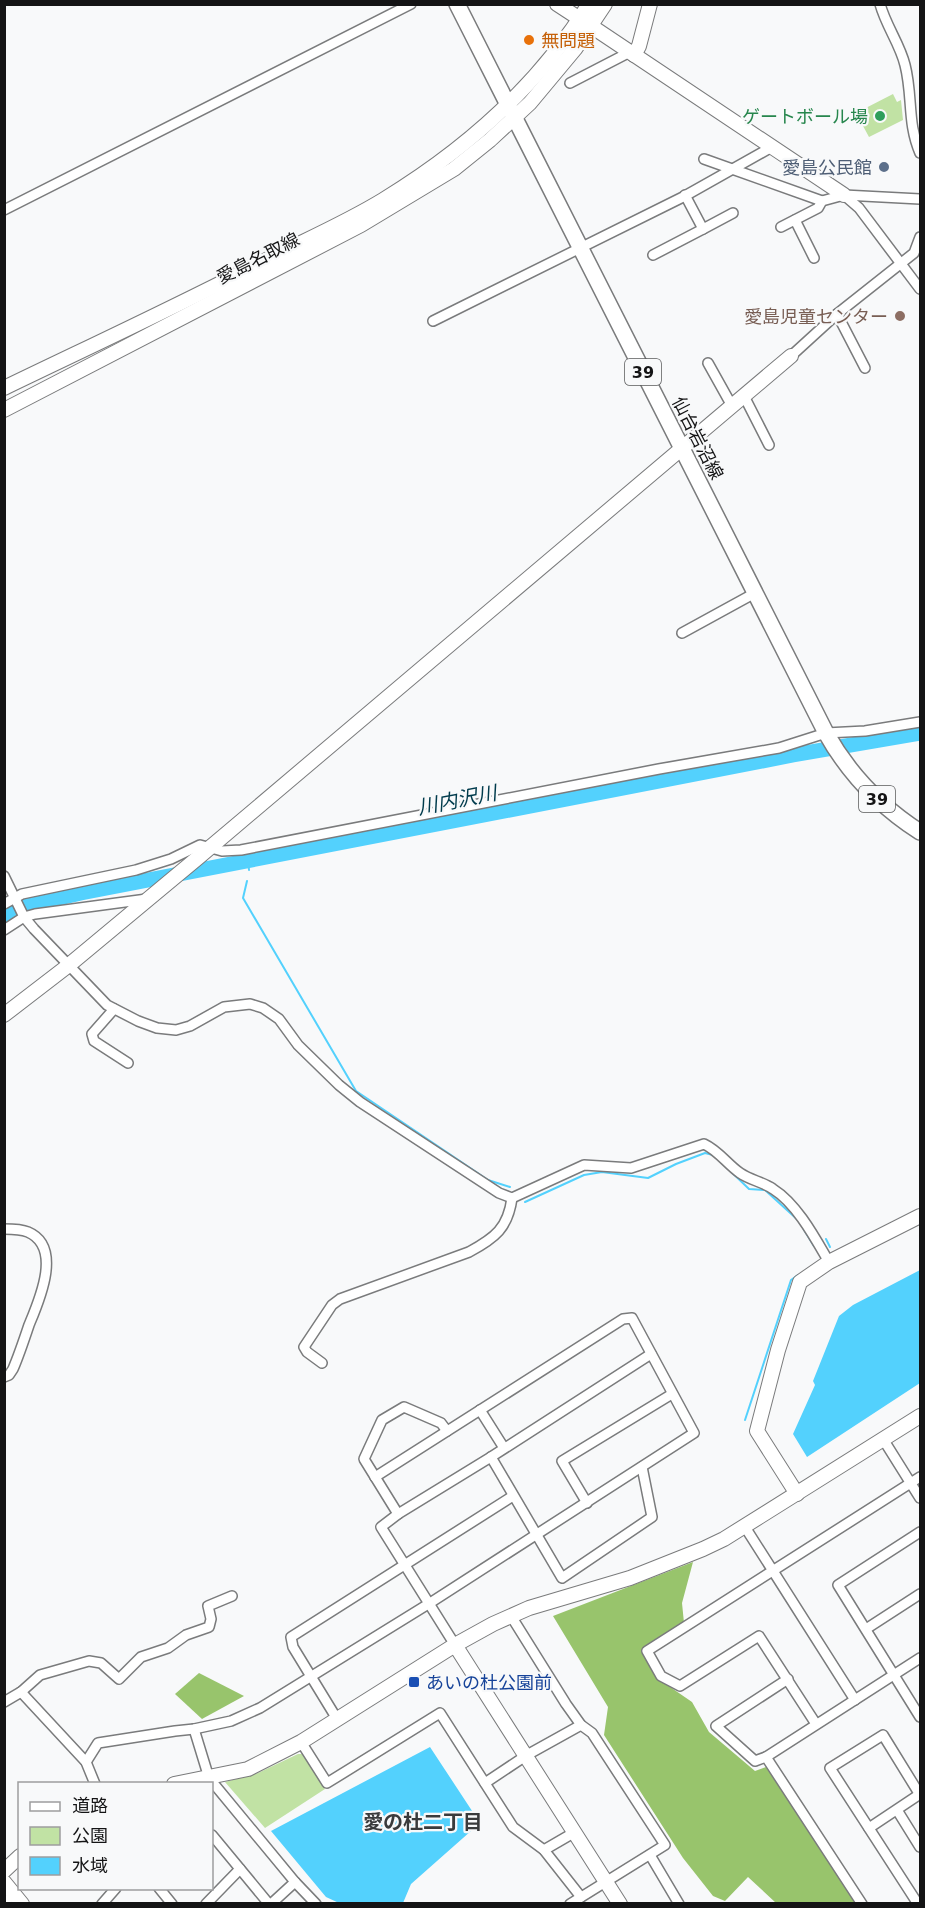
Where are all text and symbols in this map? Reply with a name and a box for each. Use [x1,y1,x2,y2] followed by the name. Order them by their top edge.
[541,30,595,51] place label: 無問題
[522,33,536,47] marker: 無問題
[742,106,868,127] place label: ゲートボール場
[873,109,887,123] marker: ゲートボール場
[782,157,872,178] place label: 愛島公民館
[877,160,891,174] marker: 愛島公民館
[213,228,303,288] street label: 愛島名取線
[744,306,888,327] place label: 愛島児童センター
[893,309,907,323] marker: 愛島児童センター
[625,359,661,385] road number: 39
[668,393,728,483] street label: 仙台岩沼線
[415,780,501,819] water label: 川内沢川
[859,786,895,812] road number: 39
[426,1672,552,1693] place label: あいの杜公園前
[407,1675,421,1689] marker: あいの杜公園前
[18,1782,213,1890] legend
[72,1795,108,1816] text: 道路
[363,1810,483,1834] district label: 愛の杜二丁目
[72,1825,108,1846] text: 公園
[72,1855,108,1876] text: 水域

